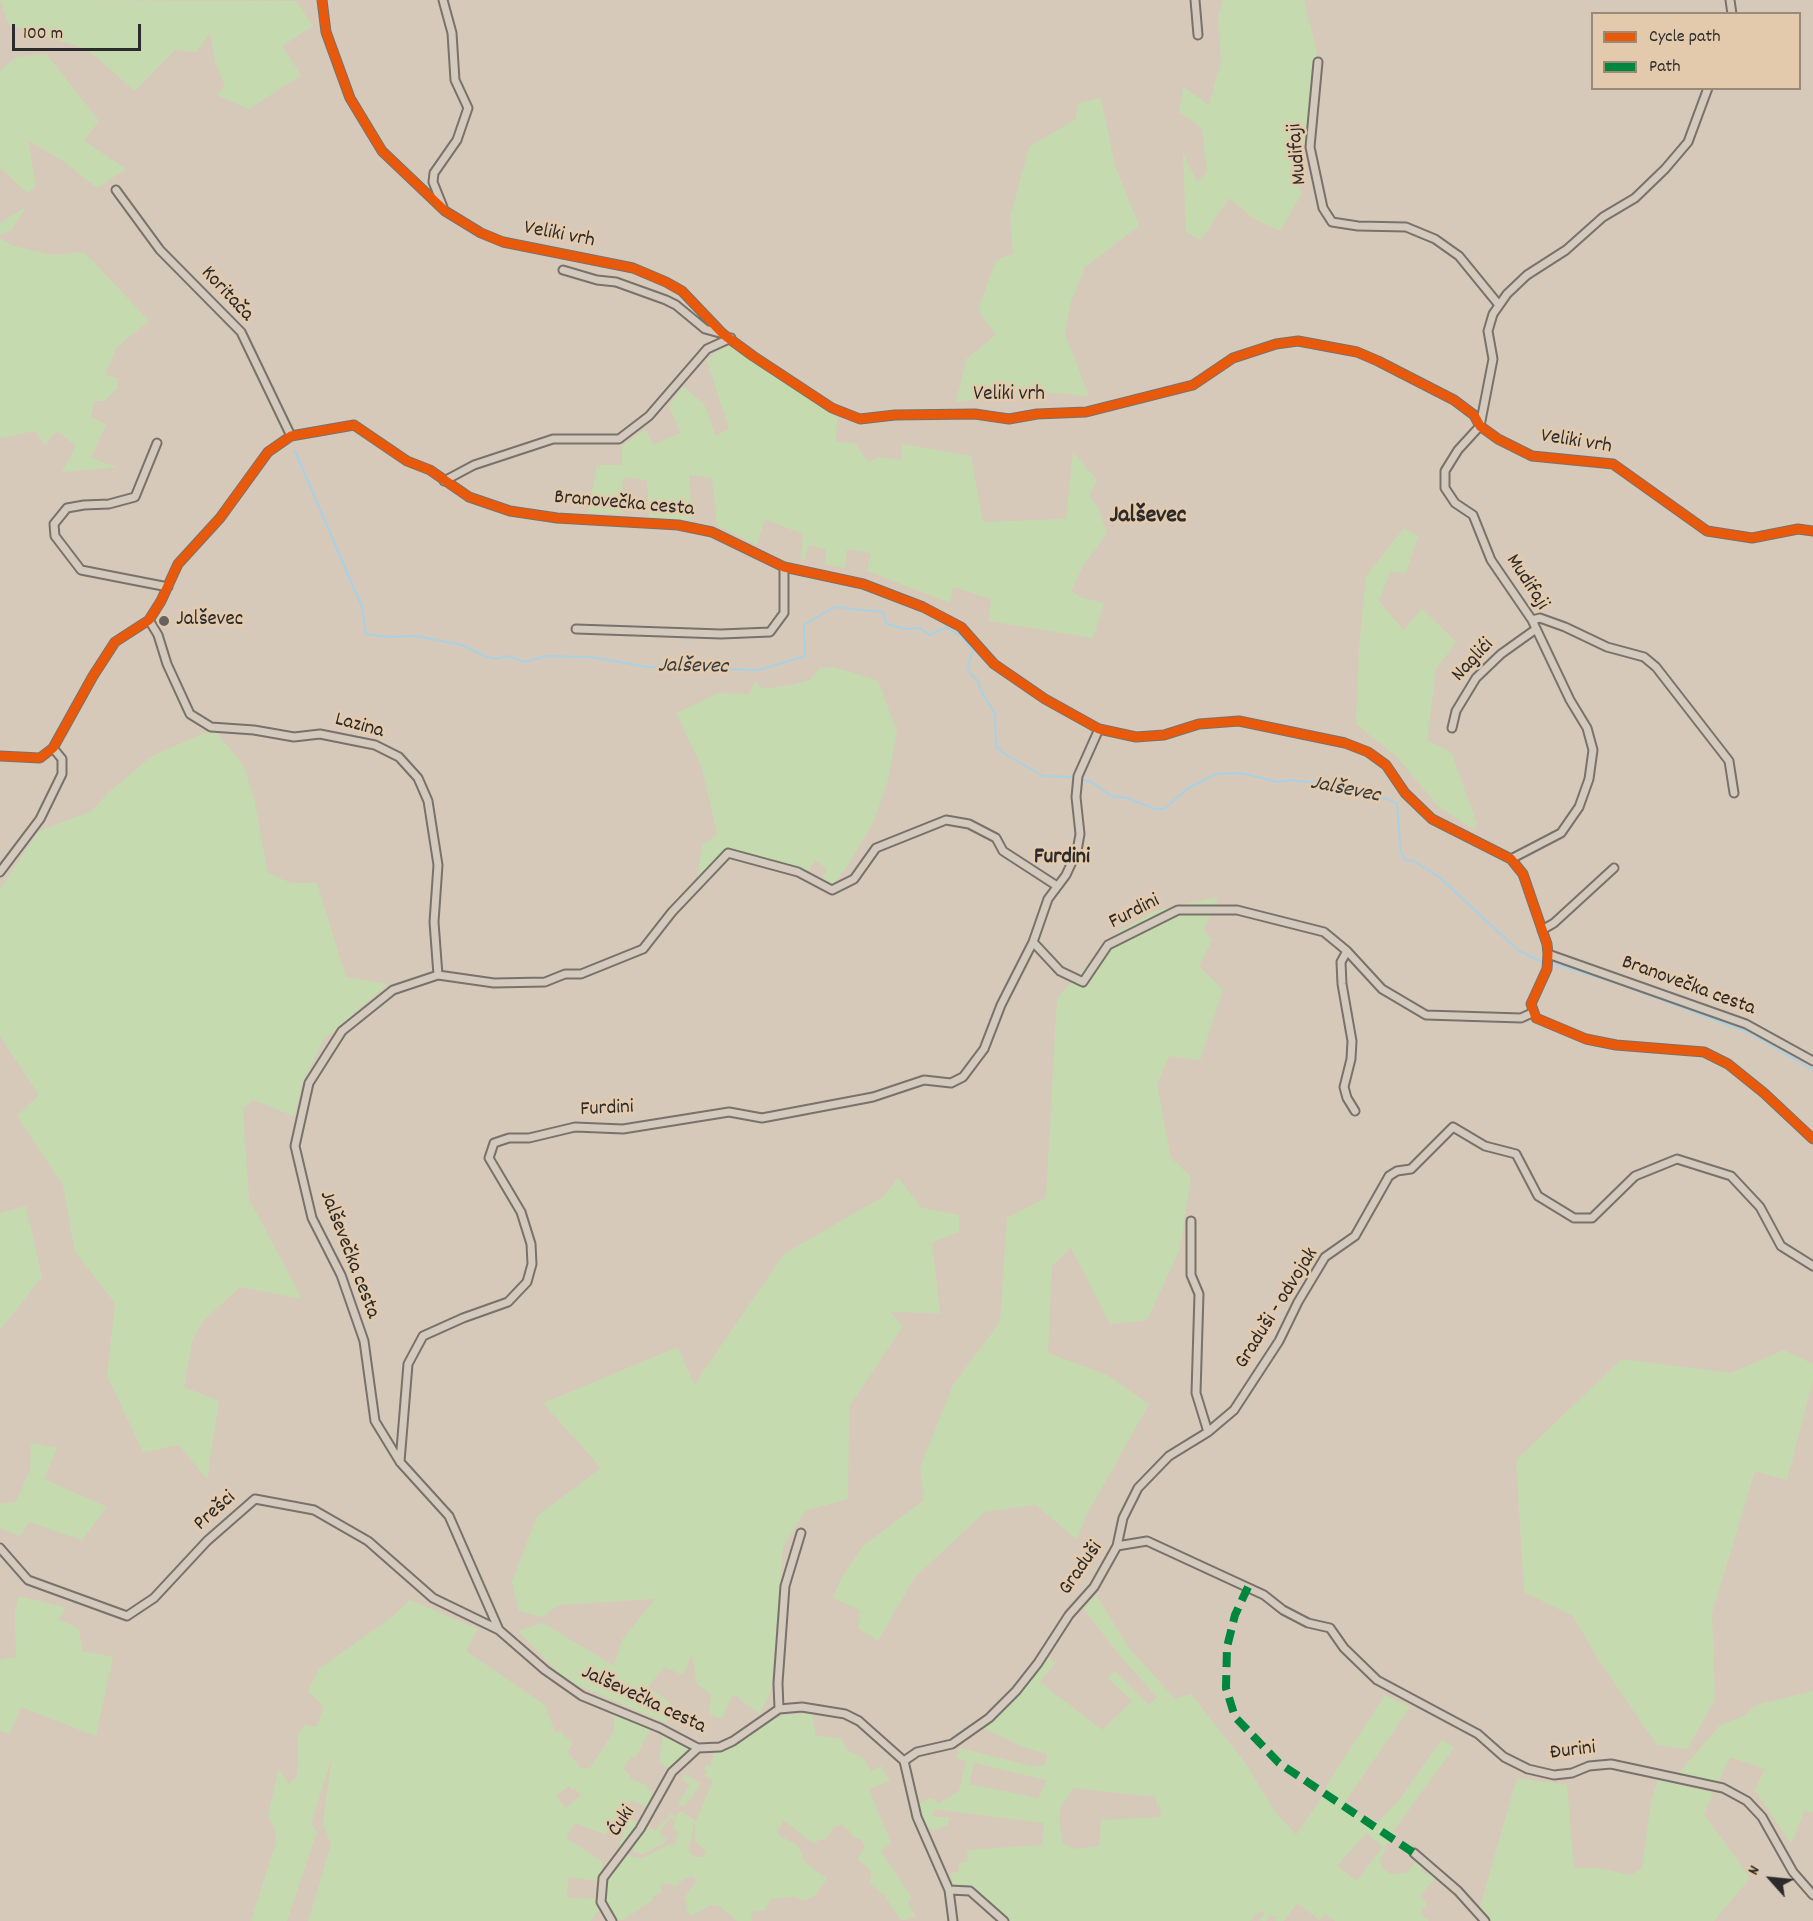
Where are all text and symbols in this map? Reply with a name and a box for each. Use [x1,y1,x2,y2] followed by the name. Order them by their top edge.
[15,12,144,50] scale bar
[1591,12,1801,90] legend
[23,22,63,47] text: 100 m
[1649,25,1720,50] text: Cycle path
[1649,55,1681,80] text: Path
[1284,122,1314,186] street label: Mudifaji
[521,217,597,255] street label: Veliki vrh
[194,262,258,328] street label: Koritača
[973,383,1045,409] street label: Veliki vrh
[1539,425,1613,461] street label: Veliki vrh
[553,486,695,524] street label: Branovečka cesta
[1110,504,1186,532] district label: Jalševec
[1499,550,1553,616] street label: Mudifaji
[176,608,243,634] place label: Jalševec
[157,614,171,628] marker: Jalševec
[1448,634,1500,688] street label: Naglići
[658,654,728,682] water label: Jalševec
[332,708,386,746] street label: Lazina
[1308,771,1382,811] water label: Jalševec
[1034,846,1090,872] district label: Furdini
[1105,890,1165,936] street label: Furdini
[1618,951,1758,1023] street label: Branovečka cesta
[580,1096,634,1124] street label: Furdini
[312,1188,384,1322] street label: Jalševečka cesta
[1231,1244,1325,1374] street label: Graduši - odvojak
[190,1487,242,1537] street label: Prešci
[1054,1537,1110,1601] street label: Graduši
[577,1661,709,1741] street label: Jalševečka cesta
[1549,1737,1597,1767] street label: Đurini
[604,1802,642,1842] street label: Ćuki
[1741,1849,1801,1909] north arrow
[1742,1862,1767,1879] text: N

